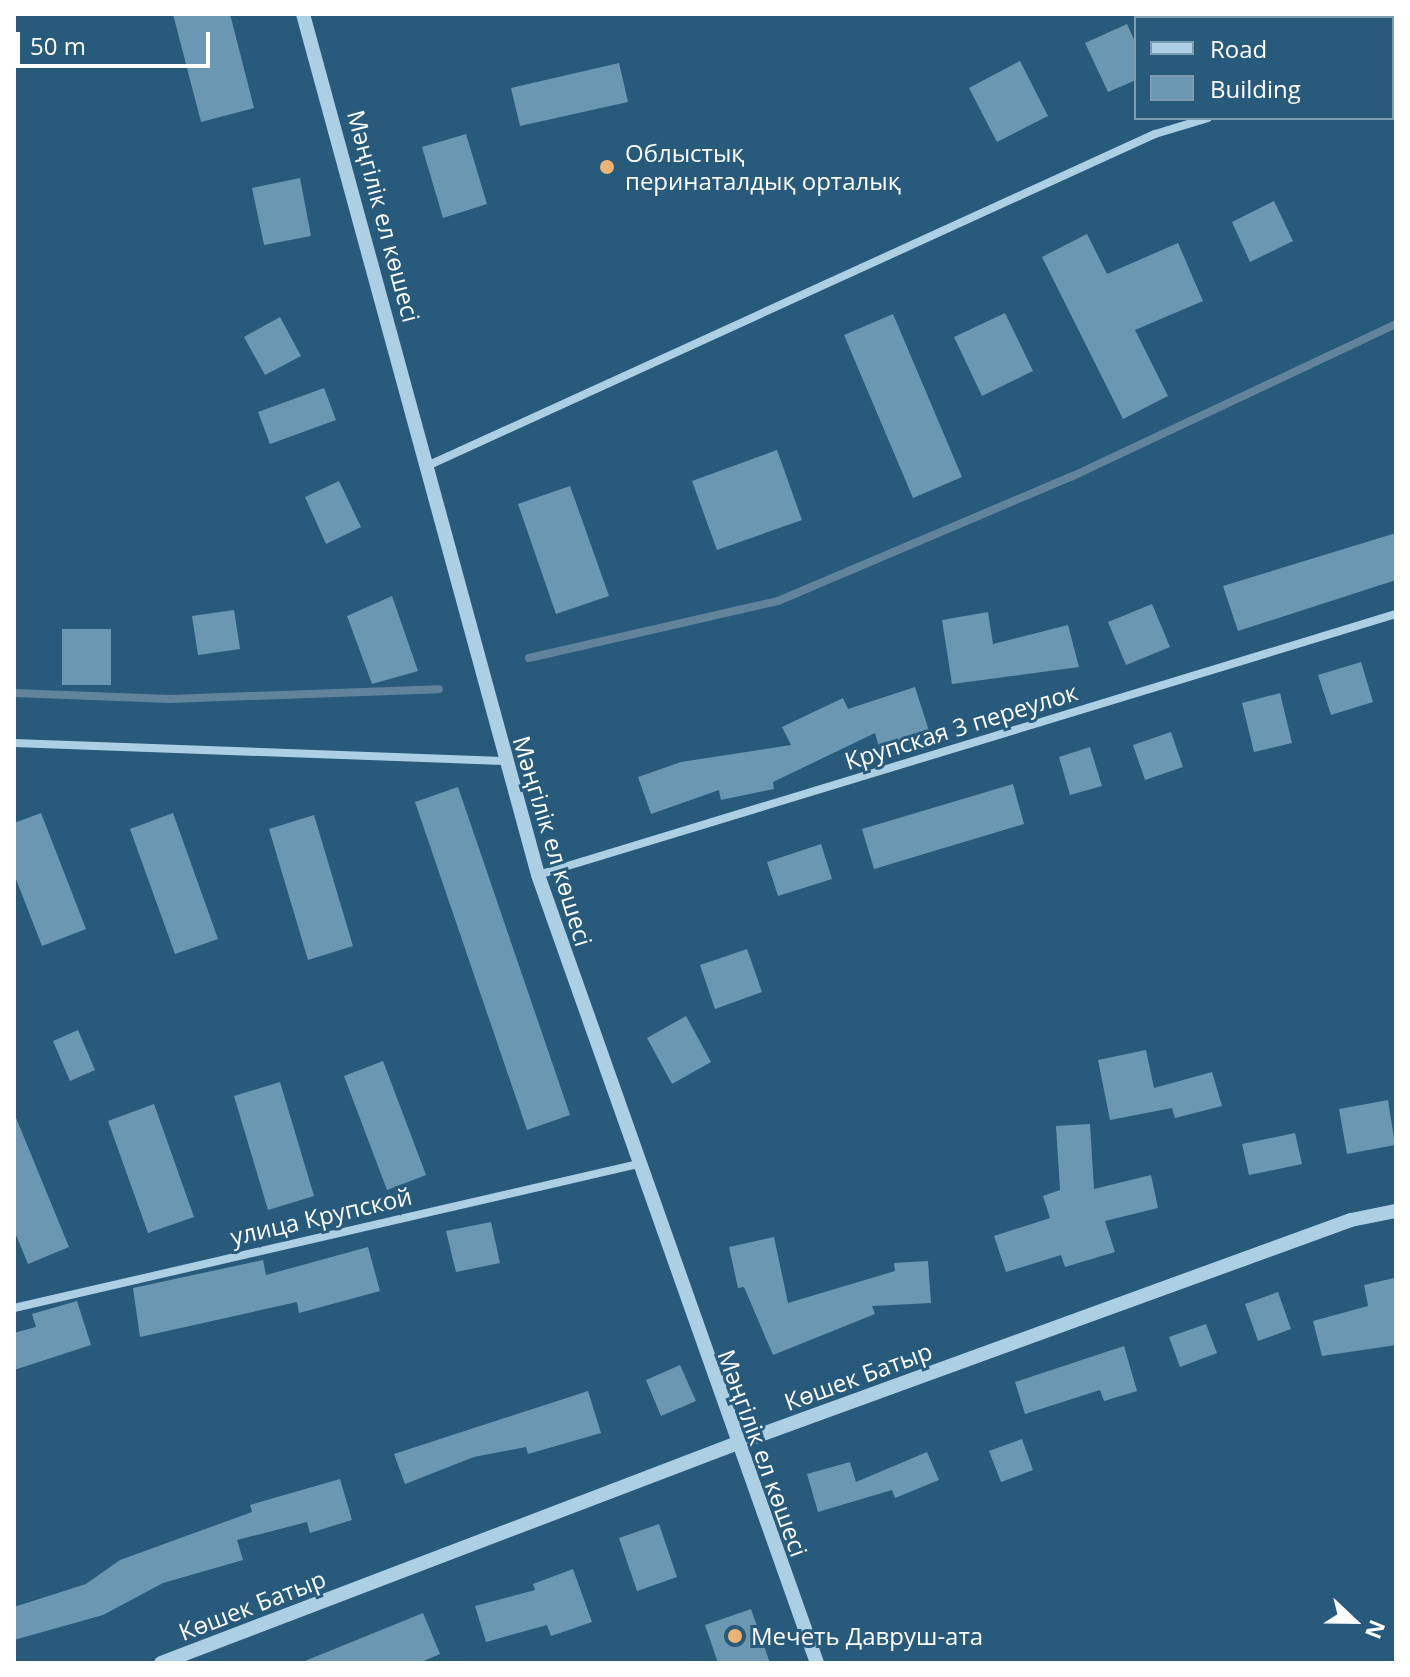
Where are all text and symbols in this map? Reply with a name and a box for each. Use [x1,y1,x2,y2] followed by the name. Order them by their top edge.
[20,16,214,66] scale bar
[1134,16,1394,120] legend
[30,29,86,62] text: 50 m
[1210,32,1267,65] text: Road
[1210,72,1301,105] text: Building
[342,107,426,325] street label: Мәңгілік ел көшесі
[625,139,901,195] place label: Облыстық перинаталдық орталық
[596,156,618,178] marker: Облыстық перинаталдық орталық
[841,677,1081,775] street label: Крупская 3 переулок
[507,732,599,950] street label: Мәңгілік ел көшесі
[227,1181,415,1251] street label: улица Крупской
[780,1336,936,1416] street label: Көшек Батыр
[712,1346,814,1560] street label: Мәңгілік ел көшесі
[175,1564,329,1646] street label: Көшек Батыр
[1314,1581,1394,1661] north arrow
[1359,1616,1394,1644] text: N
[751,1622,983,1650] place label: Мечеть Давруш-ата
[726,1627,744,1645] marker: Мечеть Давруш-ата

